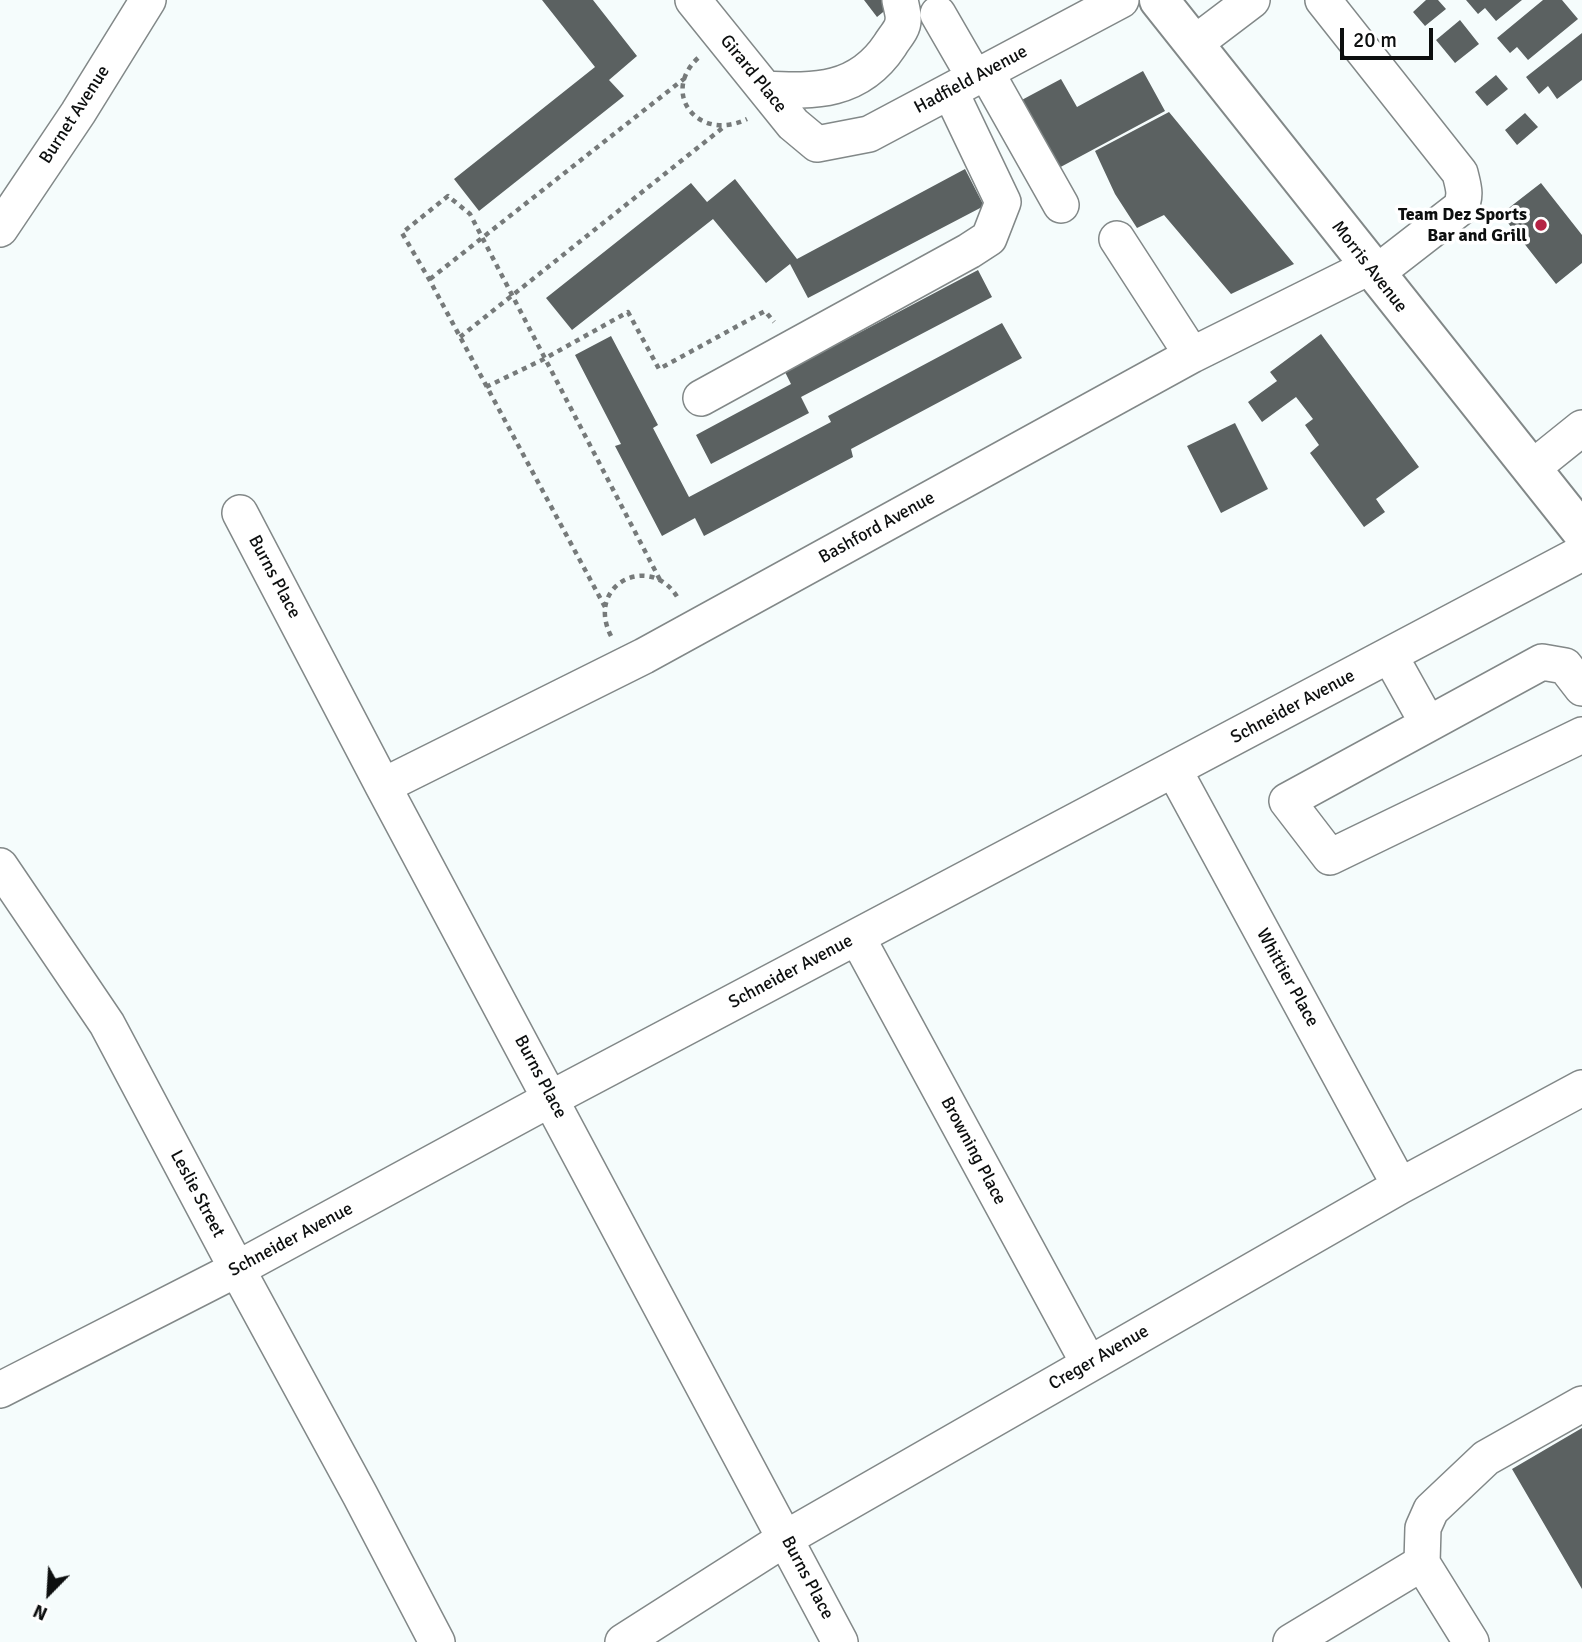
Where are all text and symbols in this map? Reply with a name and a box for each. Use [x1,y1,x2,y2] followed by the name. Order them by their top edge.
[1344,14,1437,58] scale bar
[1353,27,1397,53] text: 20 m
[715,31,791,117] street label: Girard Place
[911,41,1031,119] street label: Hadfield Avenue
[35,62,115,168] street label: Burnet Avenue
[1398,204,1527,246] place label: Team Dez Sports Bar and Grill
[1326,217,1412,317] street label: Morris Avenue
[1533,217,1549,233] marker: Team Dez Sports Bar and Grill
[815,487,939,569] street label: Bashford Avenue
[243,532,305,622] street label: Burns Place
[1227,665,1359,749] street label: Schneider Avenue
[1251,925,1323,1031] street label: Whittier Place
[725,930,857,1014] street label: Schneider Avenue
[509,1032,571,1122] street label: Burns Place
[936,1093,1010,1209] street label: Browning Place
[165,1147,229,1241] street label: Leslie Street
[225,1198,357,1282] street label: Schneider Avenue
[1045,1321,1153,1395] street label: Creger Avenue
[776,1533,838,1623] street label: Burns Place
[14,1558,84,1628] north arrow
[30,1599,51,1626] text: N

